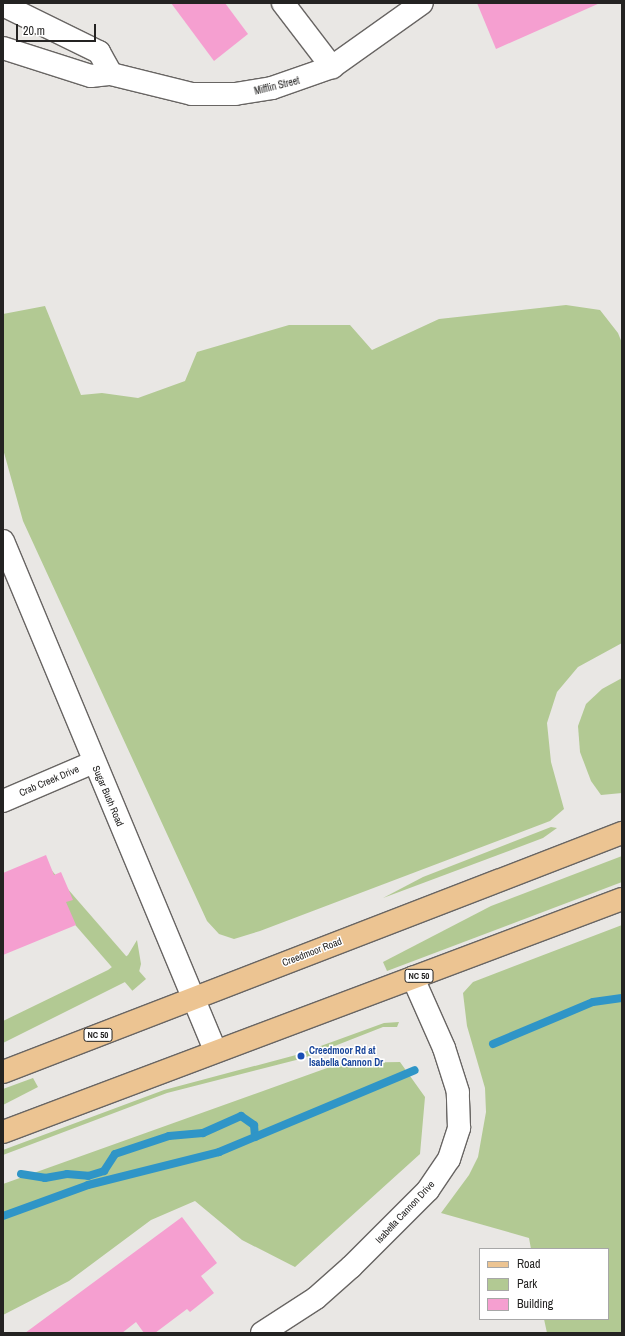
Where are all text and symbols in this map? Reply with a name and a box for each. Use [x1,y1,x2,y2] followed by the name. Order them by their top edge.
[18,16,98,42] scale bar
[23,23,45,39] text: 20 m
[253,75,301,97] street label: Mifflin Street
[17,763,81,799] street label: Crab Creek Drive
[90,764,126,828] street label: Sugar Bush Road
[280,935,344,969] street label: Creedmoor Road
[404,969,434,983] road number: NC 50
[83,1028,113,1042] road number: NC 50
[309,1044,383,1068] place label: Creedmoor Rd at Isabella Cannon Dr
[296,1051,306,1061] marker: Creedmoor Rd at Isabella Cannon Dr
[373,1178,437,1246] street label: Isabella Cannon Drive
[479,1248,609,1320] legend
[517,1256,541,1272] text: Road
[517,1276,537,1292] text: Park
[517,1296,553,1312] text: Building

